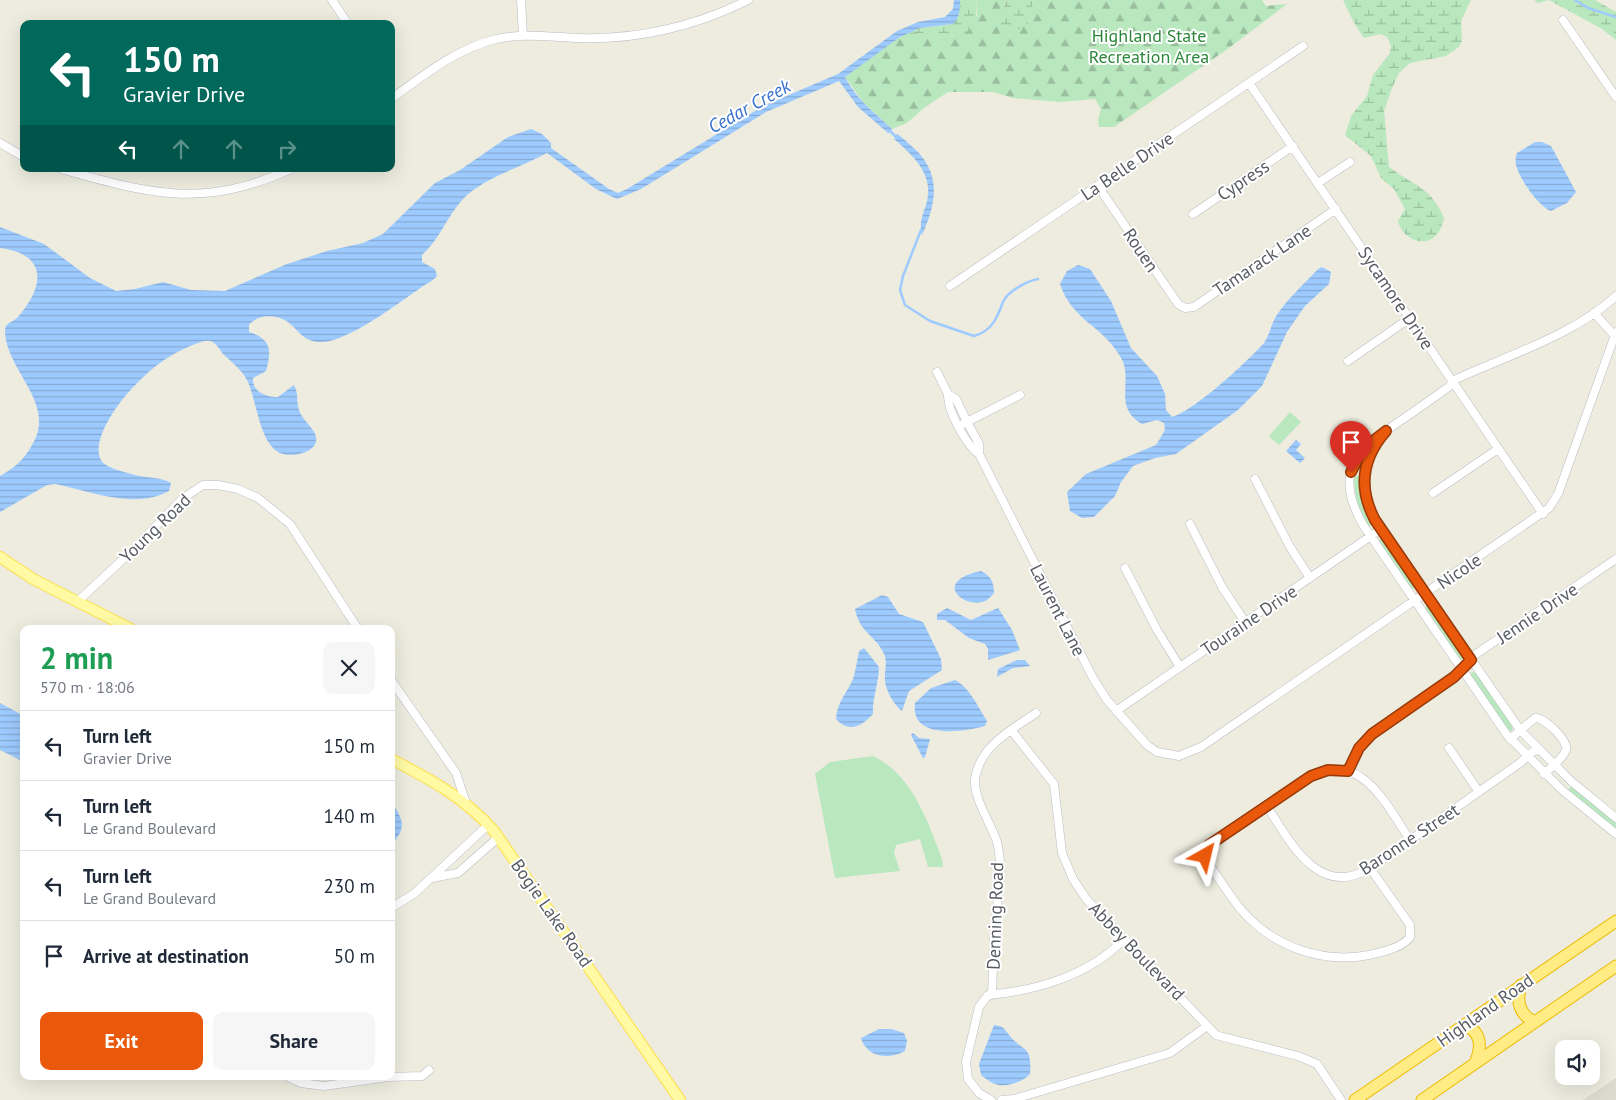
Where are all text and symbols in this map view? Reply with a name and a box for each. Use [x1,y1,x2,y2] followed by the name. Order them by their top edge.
[1089,24,1209,68] park label: Highland State Recreation Area
[123,36,220,82] text: 150 m
[40,40,105,105] icon: left
[704,73,796,138] water label: Cedar Creek
[123,80,245,108] text: Gravier Drive
[1076,127,1178,205] street label: La Belle Drive
[114,135,142,163] icon: left
[167,135,195,163] icon: ahead
[220,135,248,163] icon: ahead
[273,135,301,163] icon: right
[1212,154,1274,206] street label: Cypress
[1209,219,1315,301] street label: Tamarack Lane
[1118,224,1164,276] street label: Rouen
[1353,242,1439,354] street label: Sycamore Drive
[1330,421,1372,472] pin
[1337,428,1365,456] icon: arrive
[115,488,195,568] street label: Young Road
[1432,548,1486,594] street label: Nicole
[1025,560,1091,660] street label: Laurent Lane
[1491,577,1582,649] street label: Jennie Drive
[1197,579,1301,661] street label: Touraine Drive
[40,638,113,677] text: 2 min
[323,642,375,694] button: close
[40,677,135,697] text: 570 m · 18:06
[83,724,152,748] text: Turn left
[40,732,68,760] icon: left
[323,734,375,758] text: 150 m
[83,748,172,768] text: Gravier Drive
[83,794,152,818] text: Turn left
[1355,798,1463,880] street label: Baronne Street
[40,802,68,830] icon: left
[323,804,375,828] text: 140 m
[83,818,216,838] text: Le Grand Boulevard
[1178,829,1230,881] position arrow
[506,854,598,972] street label: Bogie Lake Road
[982,862,1008,970] street label: Denning Road
[83,864,152,888] text: Turn left
[40,872,68,900] icon: left
[323,874,375,898] text: 230 m
[83,888,216,908] text: Le Grand Boulevard
[1084,897,1190,1005] street label: Abbey Boulevard
[40,942,68,970] icon: arrive
[83,944,249,968] text: Arrive at destination
[334,944,375,968] text: 50 m
[1432,968,1538,1052] street label: Highland Road
[40,1012,203,1070] button: Exit
[213,1012,375,1070] button: Share
[1555,1040,1600,1085] map controls
[1555,1040,1600,1085] button: sound

